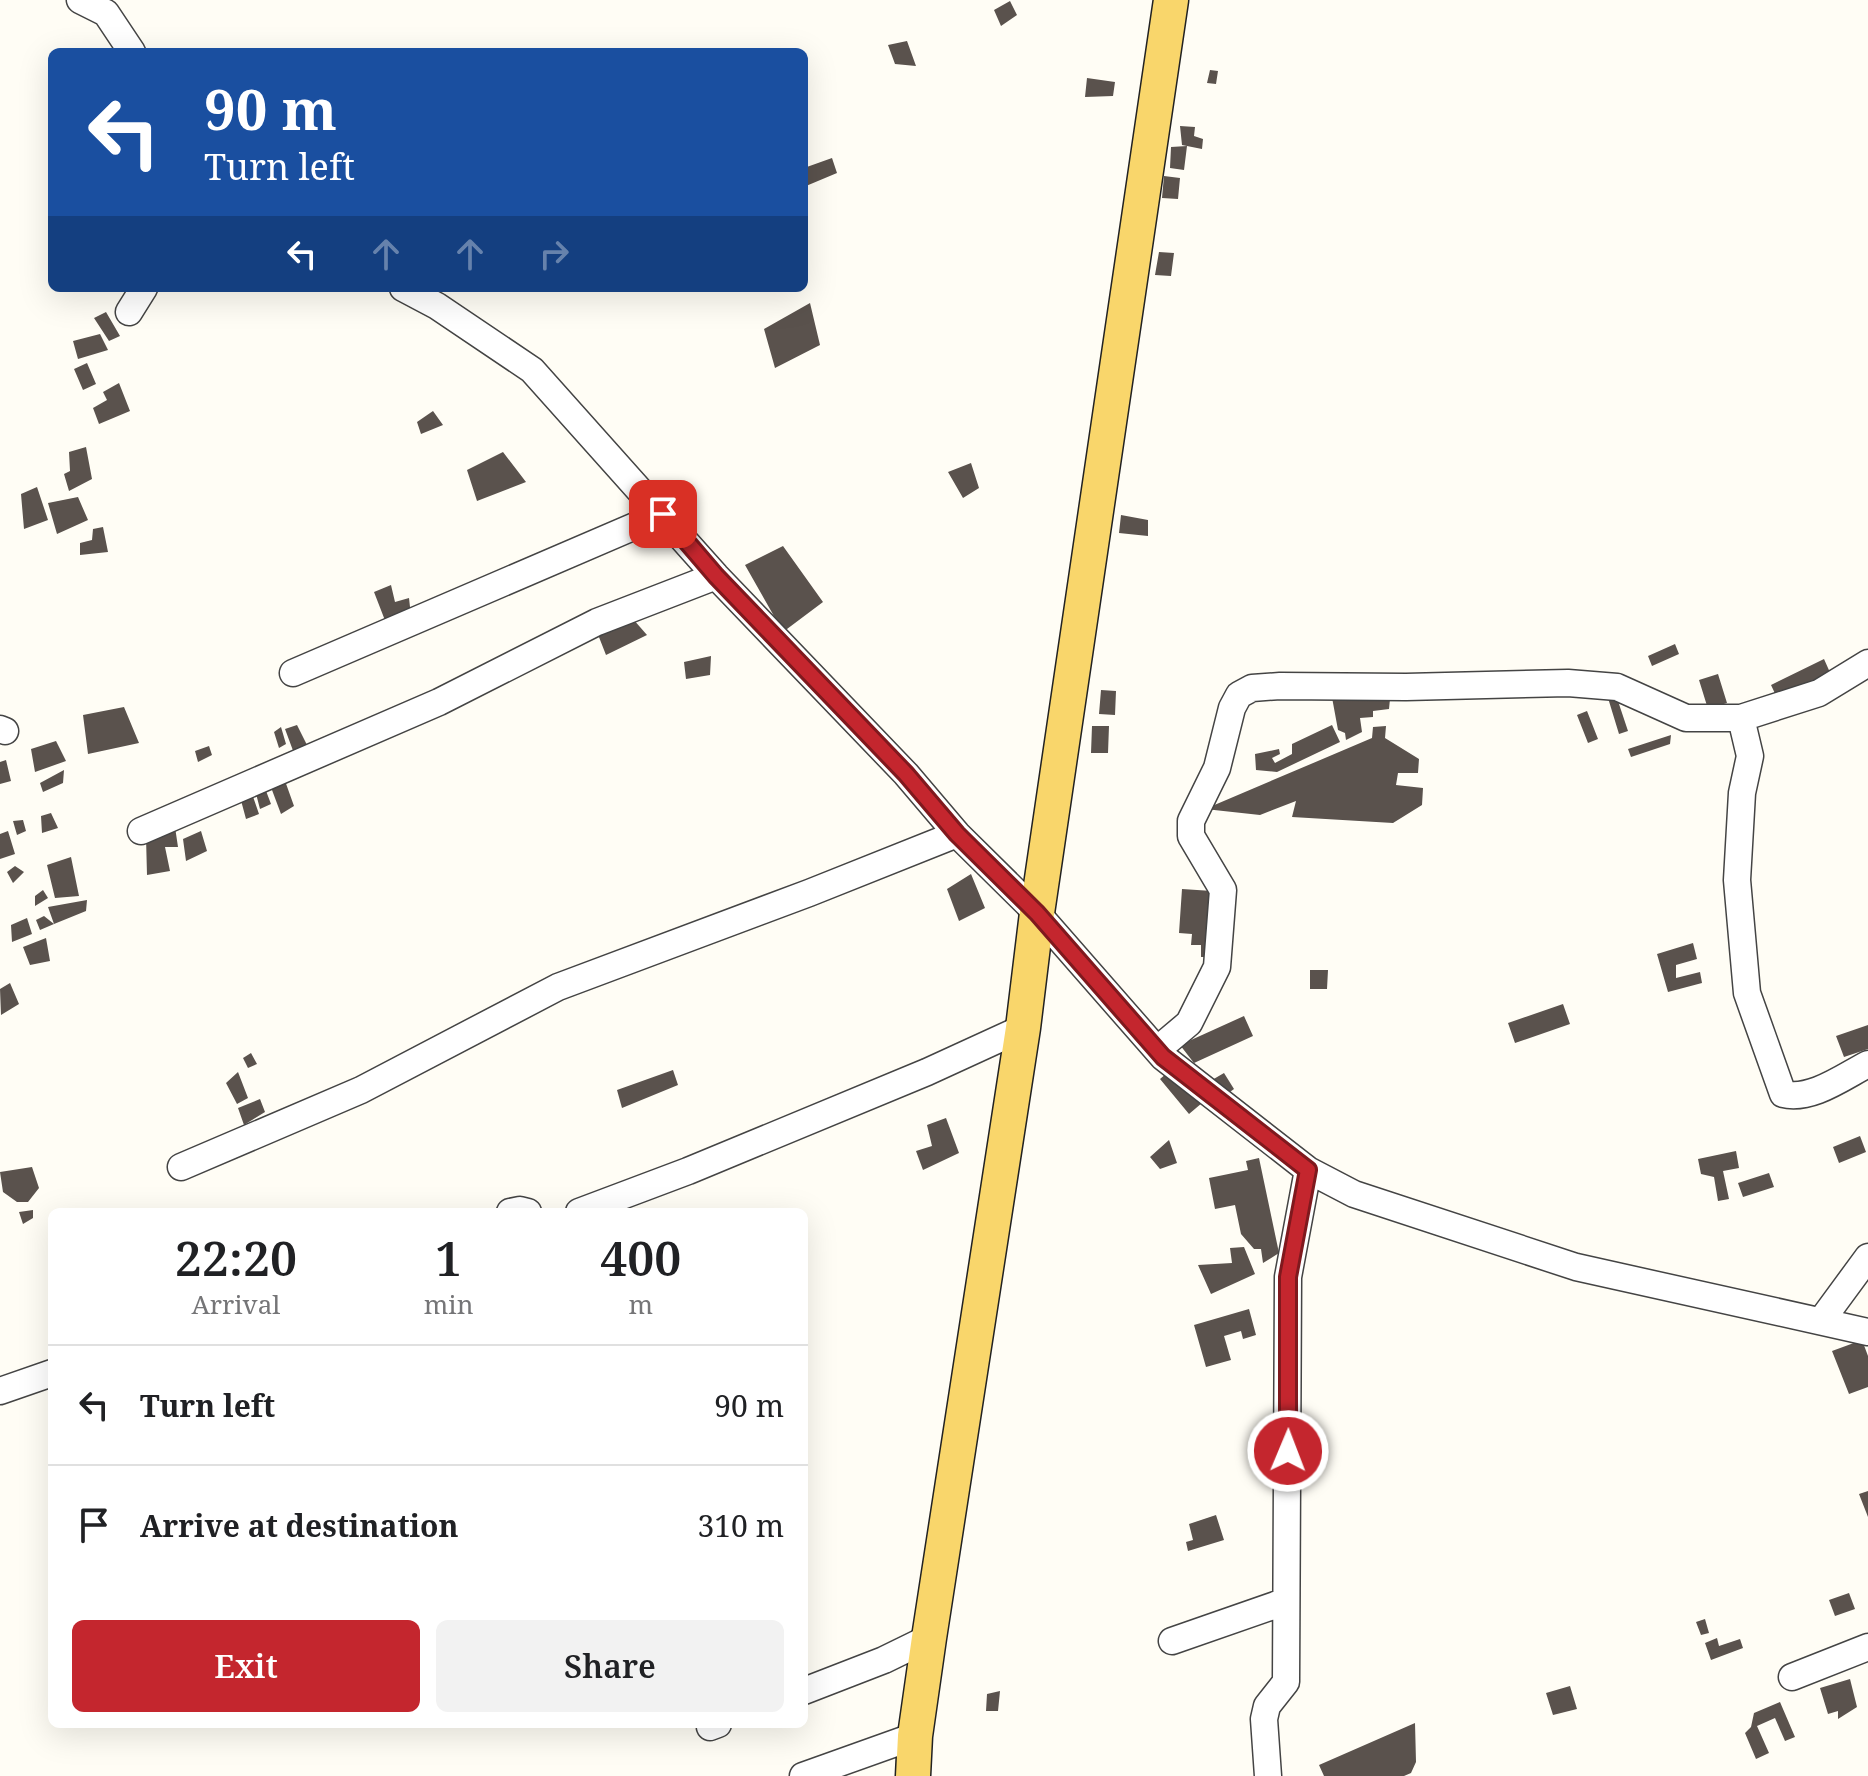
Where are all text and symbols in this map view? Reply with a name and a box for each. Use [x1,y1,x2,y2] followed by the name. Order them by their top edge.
[204,70,337,146] text: 90 m
[72,80,176,184] icon: left
[204,142,355,191] text: Turn left
[280,232,324,276] icon: left
[364,232,408,276] icon: ahead
[448,232,492,276] icon: ahead
[532,232,576,276] icon: right
[629,480,697,548] pin
[641,492,685,536] icon: arrive
[175,1225,297,1290] text: 22:20
[435,1225,462,1290] text: 1
[600,1225,681,1290] text: 400
[191,1286,280,1322] text: Arrival
[424,1286,473,1322] text: min
[628,1286,653,1322] text: m
[72,1383,116,1427] icon: left
[140,1385,275,1426] text: Turn left
[714,1385,784,1426] text: 90 m
[1246,1409,1330,1493] position arrow
[72,1503,116,1547] icon: arrive
[140,1505,459,1546] text: Arrive at destination
[698,1505,784,1546] text: 310 m
[72,1620,420,1712] button: Exit
[436,1620,784,1712] button: Share

